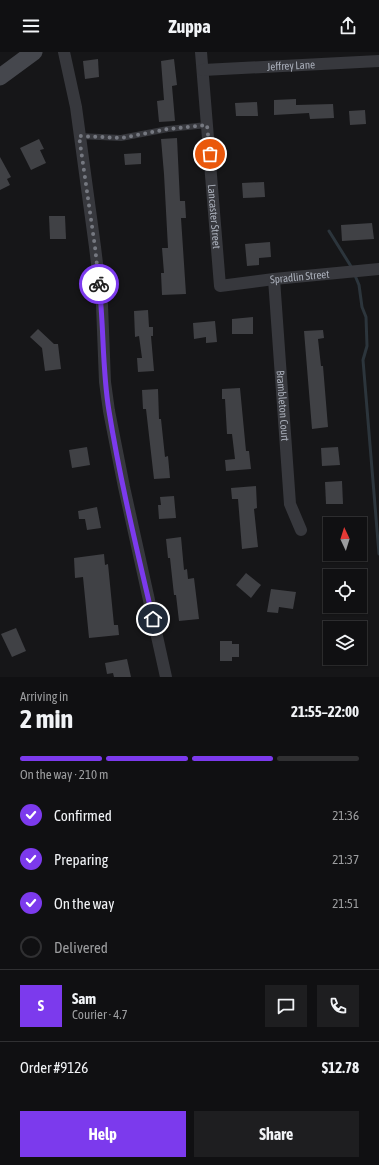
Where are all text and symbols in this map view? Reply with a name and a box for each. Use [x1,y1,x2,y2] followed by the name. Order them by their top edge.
[20,15,42,37] icon: menu
[337,15,359,37] icon: share
[168,16,211,37] text: Zuppa
[266,58,315,73] street label: Jeffrey Lane
[193,137,227,171] pin
[199,143,221,165] icon: bag
[206,184,223,249] street label: Lancaster Street
[79,264,119,304] courier
[269,268,330,285] street label: Spradlin Street
[88,273,110,295] icon: bike
[274,370,292,442] street label: Brambleton Court
[323,517,367,561] north arrow
[323,517,367,665] map controls
[323,569,367,613] button: locate
[136,602,170,636] pin
[142,608,164,630] icon: home
[323,621,367,665] button: layers
[20,689,68,704] text: Arriving in
[291,703,359,720] text: 21:55–22:00
[20,704,73,734] text: 2 min
[20,767,108,782] text: On the way · 210 m
[20,804,42,826] icon: check
[54,807,112,824] text: Confirmed
[332,808,359,823] text: 21:36
[20,848,42,870] icon: check
[54,851,108,868] text: Preparing
[332,852,359,867] text: 21:37
[20,892,42,914] icon: check
[54,895,115,912] text: On the way
[332,896,359,911] text: 21:51
[54,939,108,956] text: Delivered
[265,985,307,1027] button: chat
[317,985,359,1027] button: phone
[72,990,96,1007] text: Sam
[38,997,44,1014] text: S
[72,1007,128,1022] text: Courier · 4.7
[20,1059,88,1076] text: Order #9126
[322,1059,359,1076] text: $12.78
[20,1111,186,1157] button: Help
[194,1111,359,1157] button: Share

